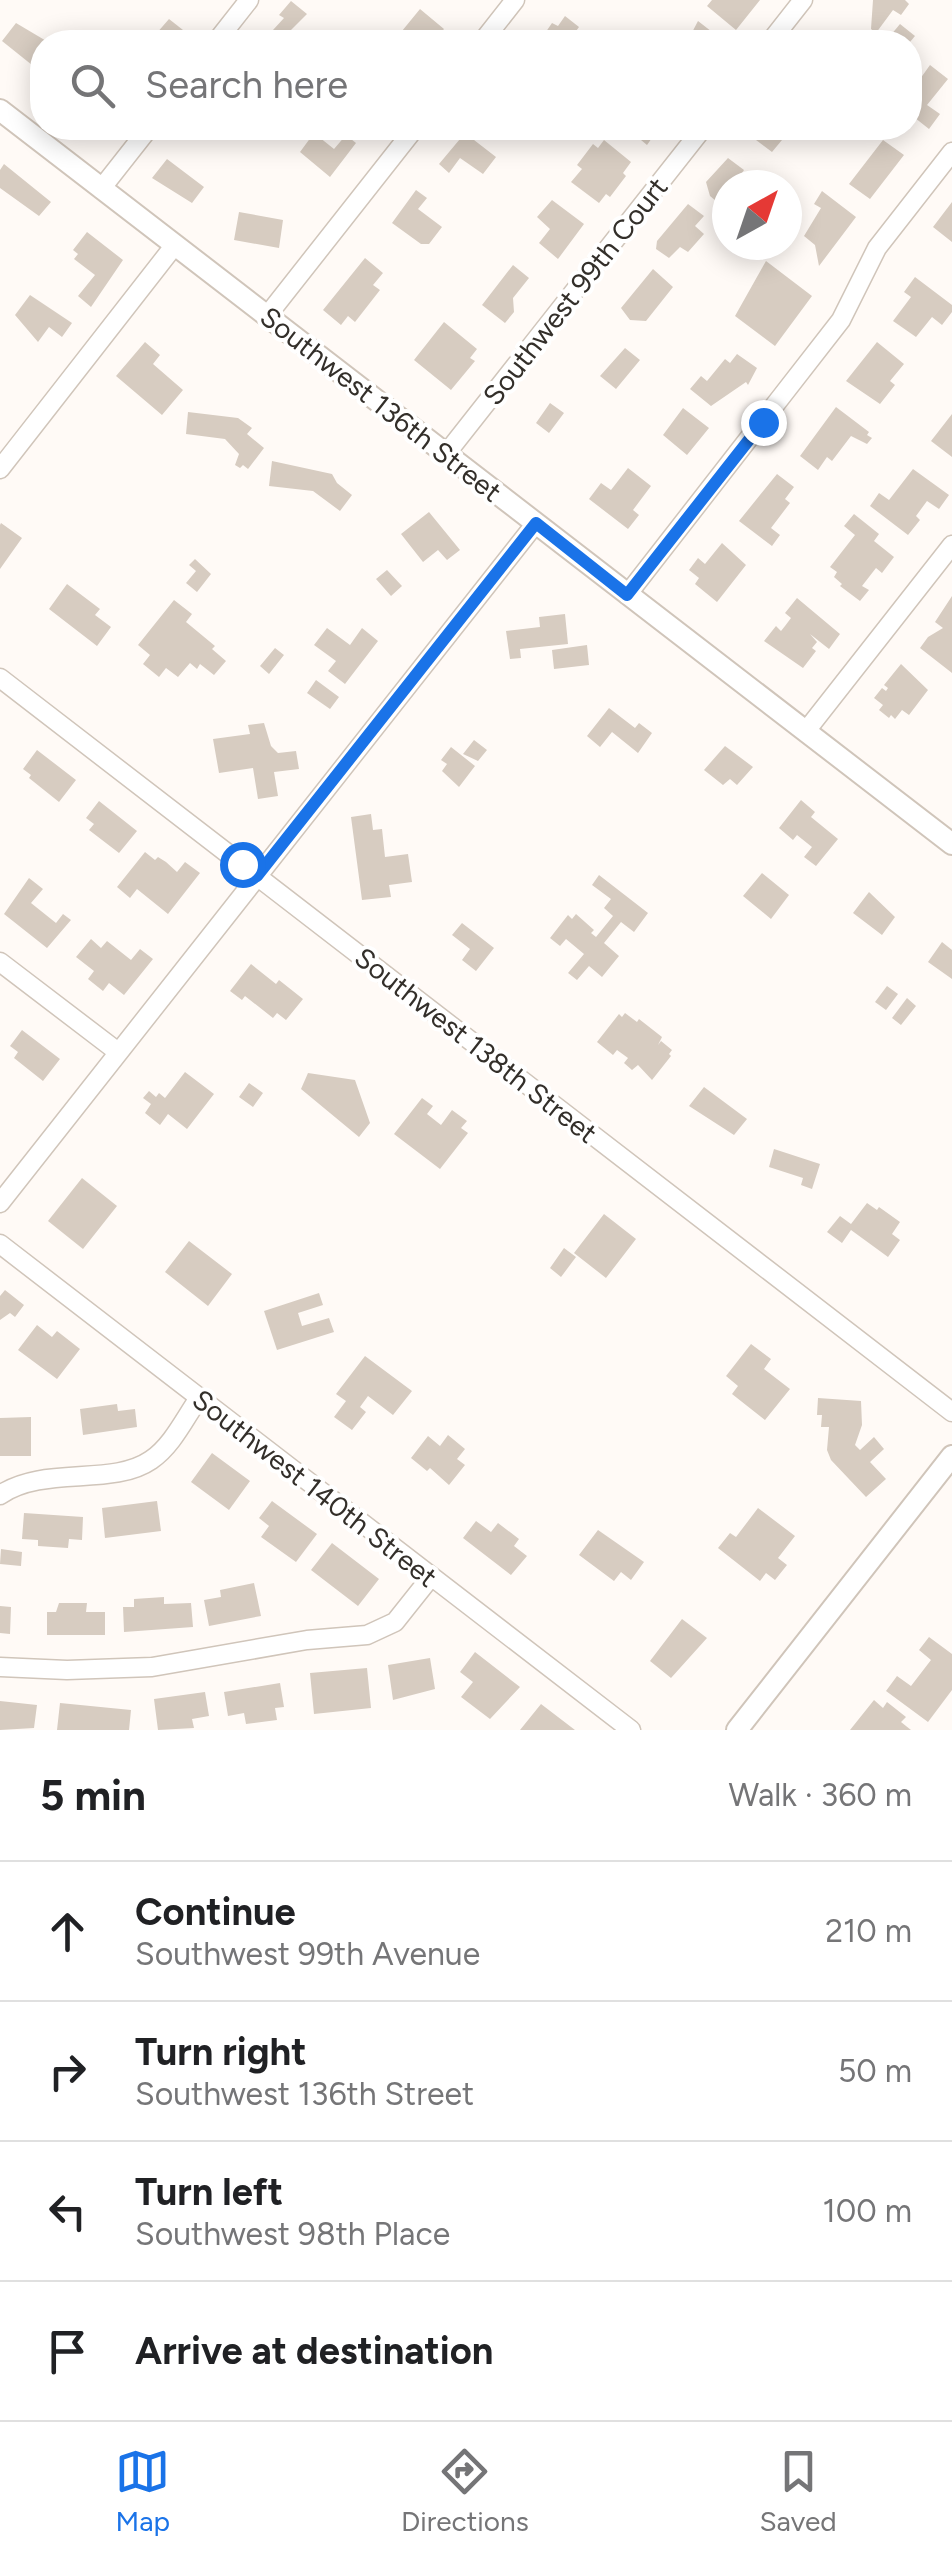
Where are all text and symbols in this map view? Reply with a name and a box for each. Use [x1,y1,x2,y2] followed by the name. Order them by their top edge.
[30,30,922,140] search box
[65,58,120,113] icon: search
[145,62,348,108] text: Search here
[476,170,674,412] street label: Southwest 99th Court
[712,170,802,260] north arrow
[254,299,508,509] street label: Southwest 136th Street
[741,400,787,446] route end
[220,842,266,888] route start
[348,940,604,1150] street label: Southwest 138th Street
[186,1382,444,1594] street label: Southwest 140th Street
[40,1770,146,1821] text: 5 min
[729,1776,912,1814] text: Walk · 360 m
[135,1889,296,1935] text: Continue
[40,1904,95,1959] icon: ahead
[825,1912,912,1950] text: 210 m
[135,1935,480,1973] text: Southwest 99th Avenue
[135,2029,307,2075] text: Turn right
[40,2044,95,2099] icon: right
[838,2052,912,2090] text: 50 m
[135,2075,474,2113] text: Southwest 136th Street
[135,2169,283,2215] text: Turn left
[40,2184,95,2239] icon: left
[823,2192,912,2230] text: 100 m
[135,2215,450,2253] text: Southwest 98th Place
[40,2324,95,2379] icon: arrive
[135,2328,493,2374] text: Arrive at destination
[115,2444,170,2538] tab: Map
[401,2444,529,2538] tab: Directions
[759,2444,837,2538] tab: Saved

